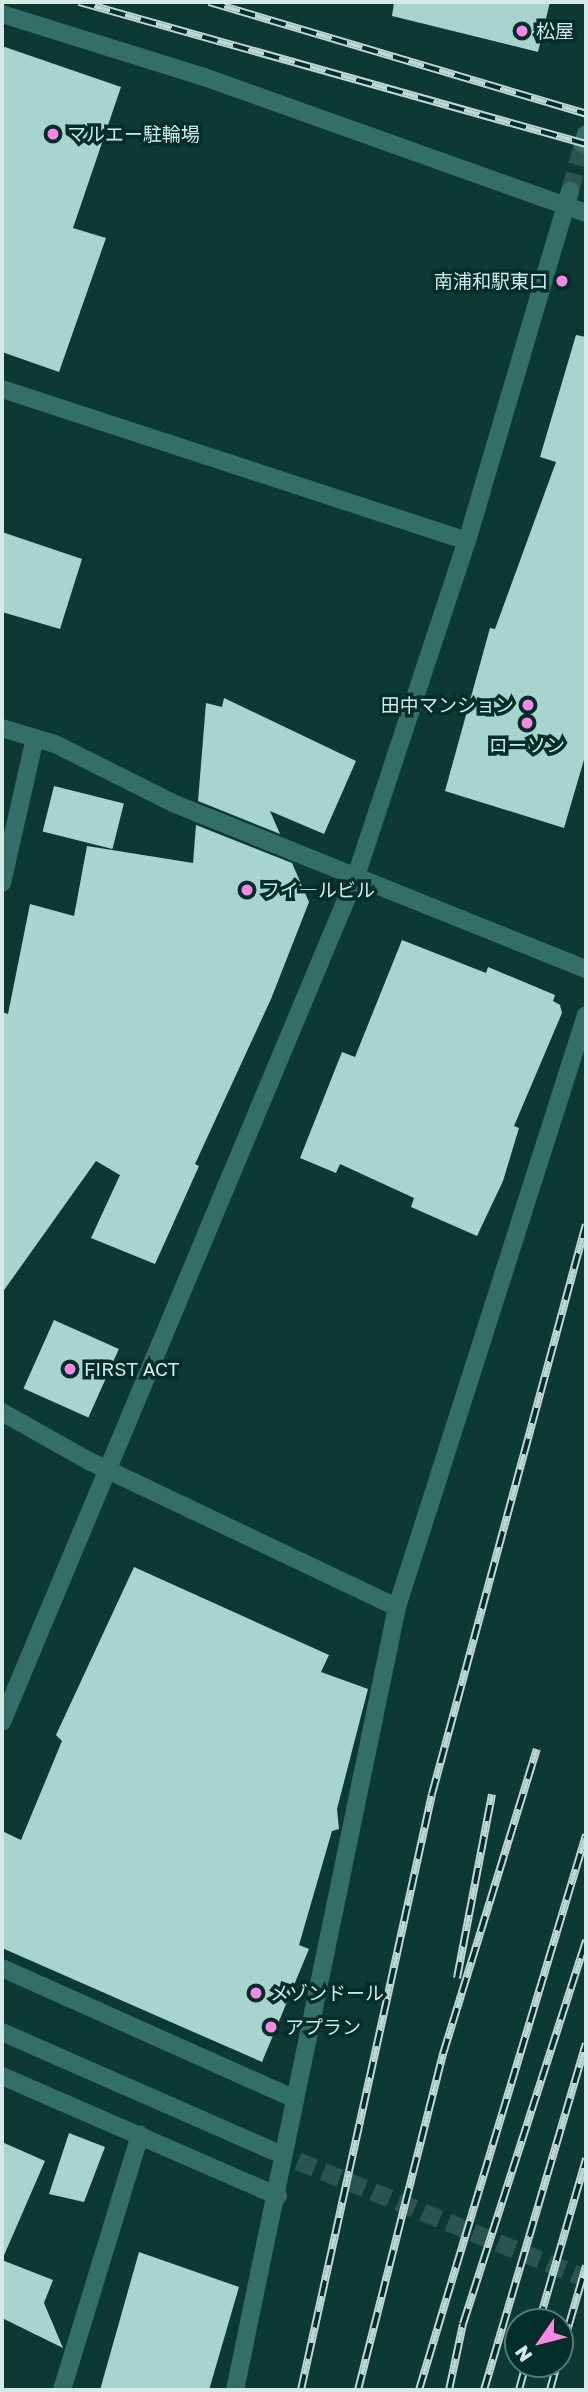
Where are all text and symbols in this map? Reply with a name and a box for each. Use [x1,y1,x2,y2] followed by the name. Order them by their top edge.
[536,20,574,42] place label: 松屋
[514,23,530,39] marker: 松屋
[67,123,200,145] place label: マルエー駐輪場
[45,126,61,142] marker: マルエー駐輪場
[434,270,548,292] place label: 南浦和駅東口
[554,273,570,289] marker: 南浦和駅東口
[381,694,514,716] place label: 田中マンション
[520,697,536,713] marker: 田中マンション
[519,715,535,731] marker: ローソン
[489,734,565,756] place label: ローソン
[261,879,375,901] place label: フイ―ルビル
[239,882,255,898] marker: フイ―ルビル
[84,1358,179,1380] place label: FIRST ACT
[62,1361,78,1377] marker: FIRST ACT
[270,1982,384,2004] place label: メゾンドール
[248,1985,264,2001] marker: メゾンドール
[285,2016,361,2038] place label: アプラン
[263,2019,279,2035] marker: アプラン
[504,2308,574,2378] north arrow
[509,2342,537,2367] text: N

